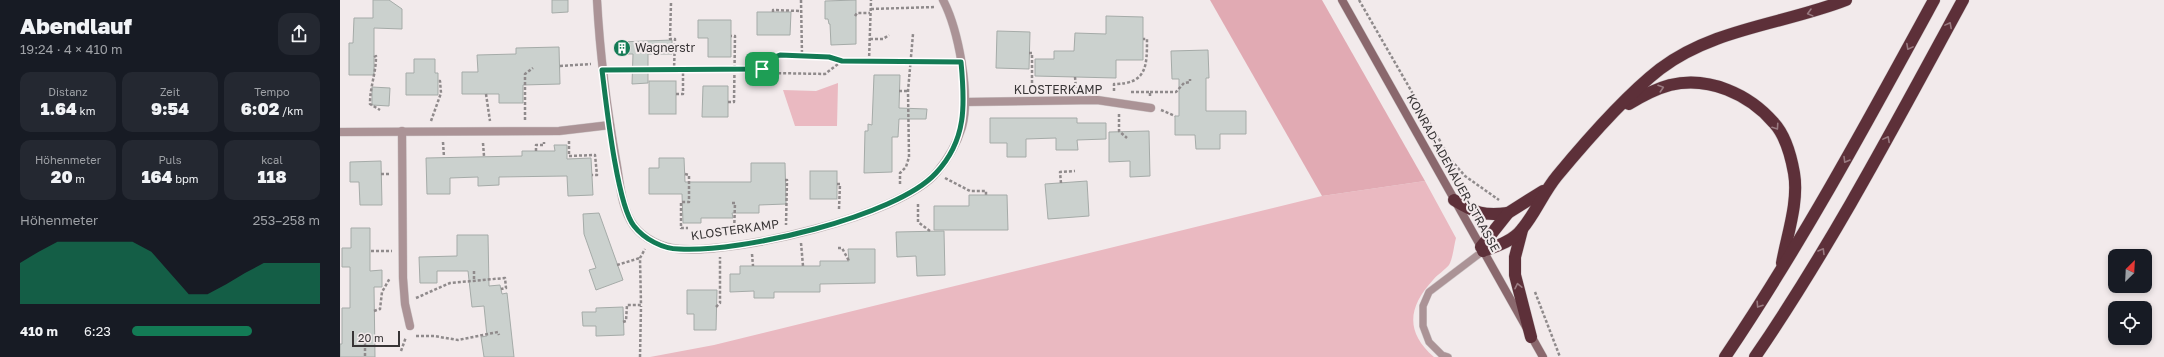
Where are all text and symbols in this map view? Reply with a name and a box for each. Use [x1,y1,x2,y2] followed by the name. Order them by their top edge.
[1806,8,1813,16] one-way arrow
[20,12,132,39] text: Abendlauf
[278,13,320,55] button: share
[1945,22,1952,29] one-way arrow
[612,38,632,58] building icon: Wagnerstr
[635,40,695,55] place label: Wagnerstr
[20,41,123,57] text: 19:24 · 4 × 410 m
[1906,42,1913,50] one-way arrow
[745,52,779,86] pin
[751,58,773,80] icon: arrive
[1014,82,1103,97] street label: KLOSTERKAMP
[1657,84,1664,93] one-way arrow
[48,85,88,98] text: Distanz
[160,85,180,98] text: Zeit
[254,85,290,98] text: Tempo
[1404,91,1503,254] street label: KONRAD-ADENAUER-STRASSE
[40,98,77,119] text: 1.64
[151,98,189,119] text: 9:54
[241,98,279,119] text: 6:02
[77,104,96,117] text: km
[279,104,303,117] text: /km
[1771,122,1778,129] one-way arrow
[1883,136,1890,143] one-way arrow
[35,153,101,166] text: Höhenmeter
[158,153,182,166] text: Puls
[261,153,283,166] text: kcal
[1843,156,1850,163] one-way arrow
[51,166,73,187] text: 20
[142,166,172,187] text: 164
[257,166,287,187] text: 118
[73,172,85,185] text: m
[172,172,198,185] text: bpm
[20,212,98,228] text: Höhenmeter
[253,212,320,228] text: 253–258 m
[690,216,780,243] street label: KLOSTERKAMP
[1817,248,1824,255] one-way arrow
[2108,249,2152,293] north arrow
[2108,249,2152,345] map controls
[1514,283,1522,289] one-way arrow
[1756,301,1764,308] one-way arrow
[2108,301,2152,345] button: locate
[20,323,58,339] text: 410 m
[84,323,111,339] text: 6:23
[352,329,400,348] scale bar
[358,331,384,344] text: 20 m

